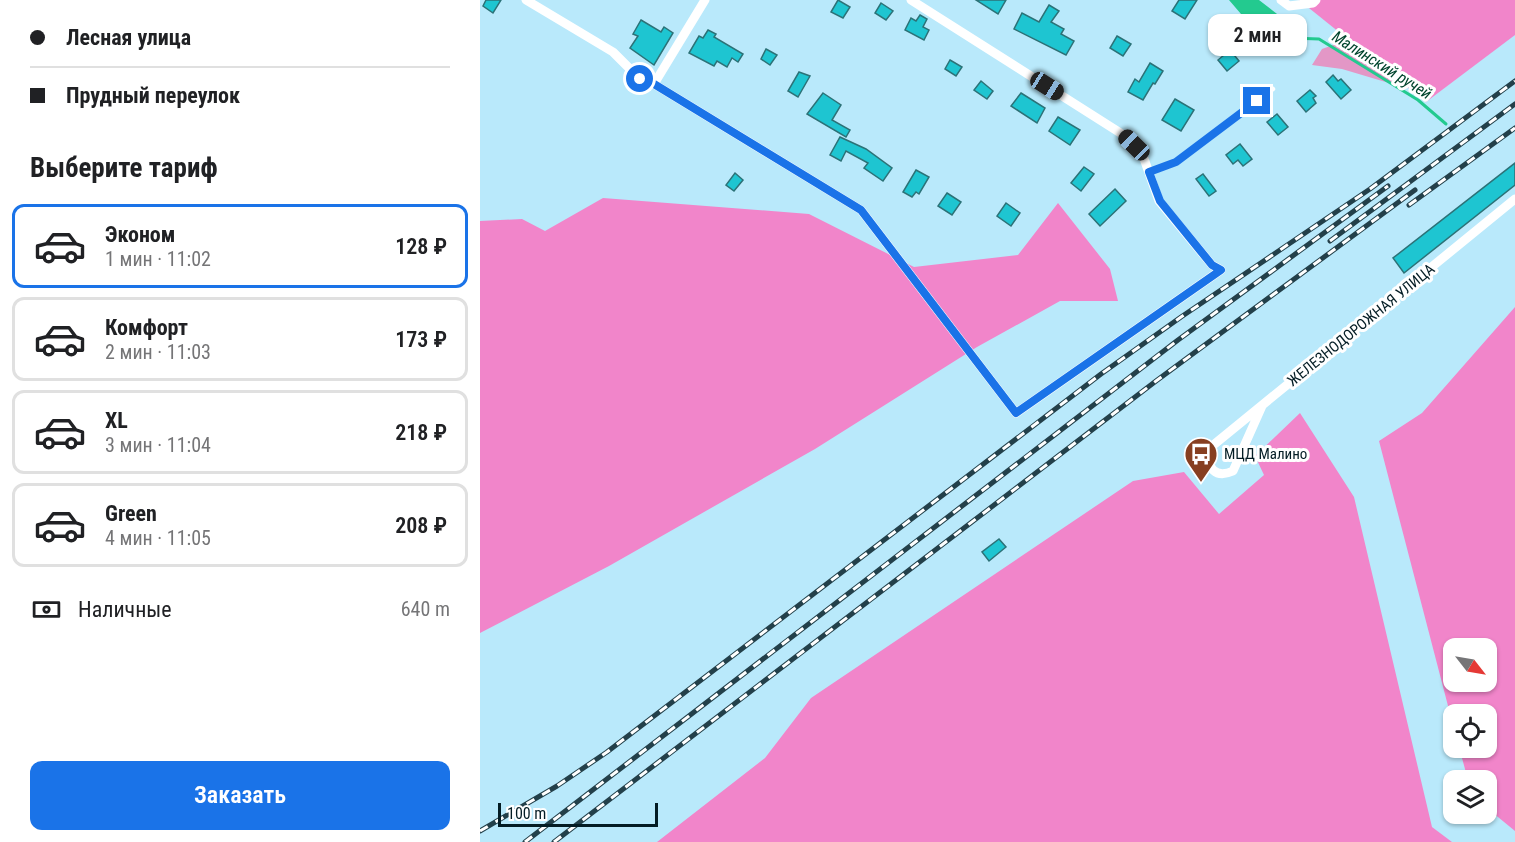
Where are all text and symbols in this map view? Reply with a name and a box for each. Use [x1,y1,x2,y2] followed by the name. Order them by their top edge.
[1208,14,1306,56] callout: 2 мин
[1234,23,1281,47] text: 2 мин
[66,25,191,50] text: Лесная улица
[1329,27,1435,103] water label: Малинский ручей
[626,65,653,92] route start
[1027,69,1067,103] car
[66,83,240,108] text: Прудный переулок
[1243,87,1270,114] route end
[1115,126,1153,164] car
[30,152,218,184] text: Выберите тариф
[33,219,87,273] icon: car
[105,222,175,247] text: Эконом
[395,234,447,259] text: 128 ₽
[105,247,211,271] text: 1 мин · 11:02
[1284,260,1439,390] street label: ЖЕЛЕЗНОДОРОЖНАЯ УЛИЦА
[33,312,87,366] icon: car
[105,315,188,340] text: Комфорт
[395,327,447,352] text: 173 ₽
[105,340,211,364] text: 2 мин · 11:03
[33,405,87,459] icon: car
[105,408,128,433] text: XL
[395,420,447,445] text: 218 ₽
[105,433,211,457] text: 3 мин · 11:04
[1183,436,1219,483] bus stop icon: МЦД Малино
[1224,445,1307,463] place label: МЦД Малино
[33,498,87,552] icon: car
[105,501,157,526] text: Green
[395,513,447,538] text: 208 ₽
[105,526,211,550] text: 4 мин · 11:05
[30,593,63,626] icon: cash
[78,597,172,622] text: Наличные
[401,597,450,621] text: 640 m
[1443,638,1497,692] north arrow
[1443,638,1497,824] map controls
[1443,704,1497,758] button: locate
[30,761,450,830] button: Заказать
[1443,770,1497,824] button: layers
[498,800,658,828] scale bar
[507,804,546,823] text: 100 m

